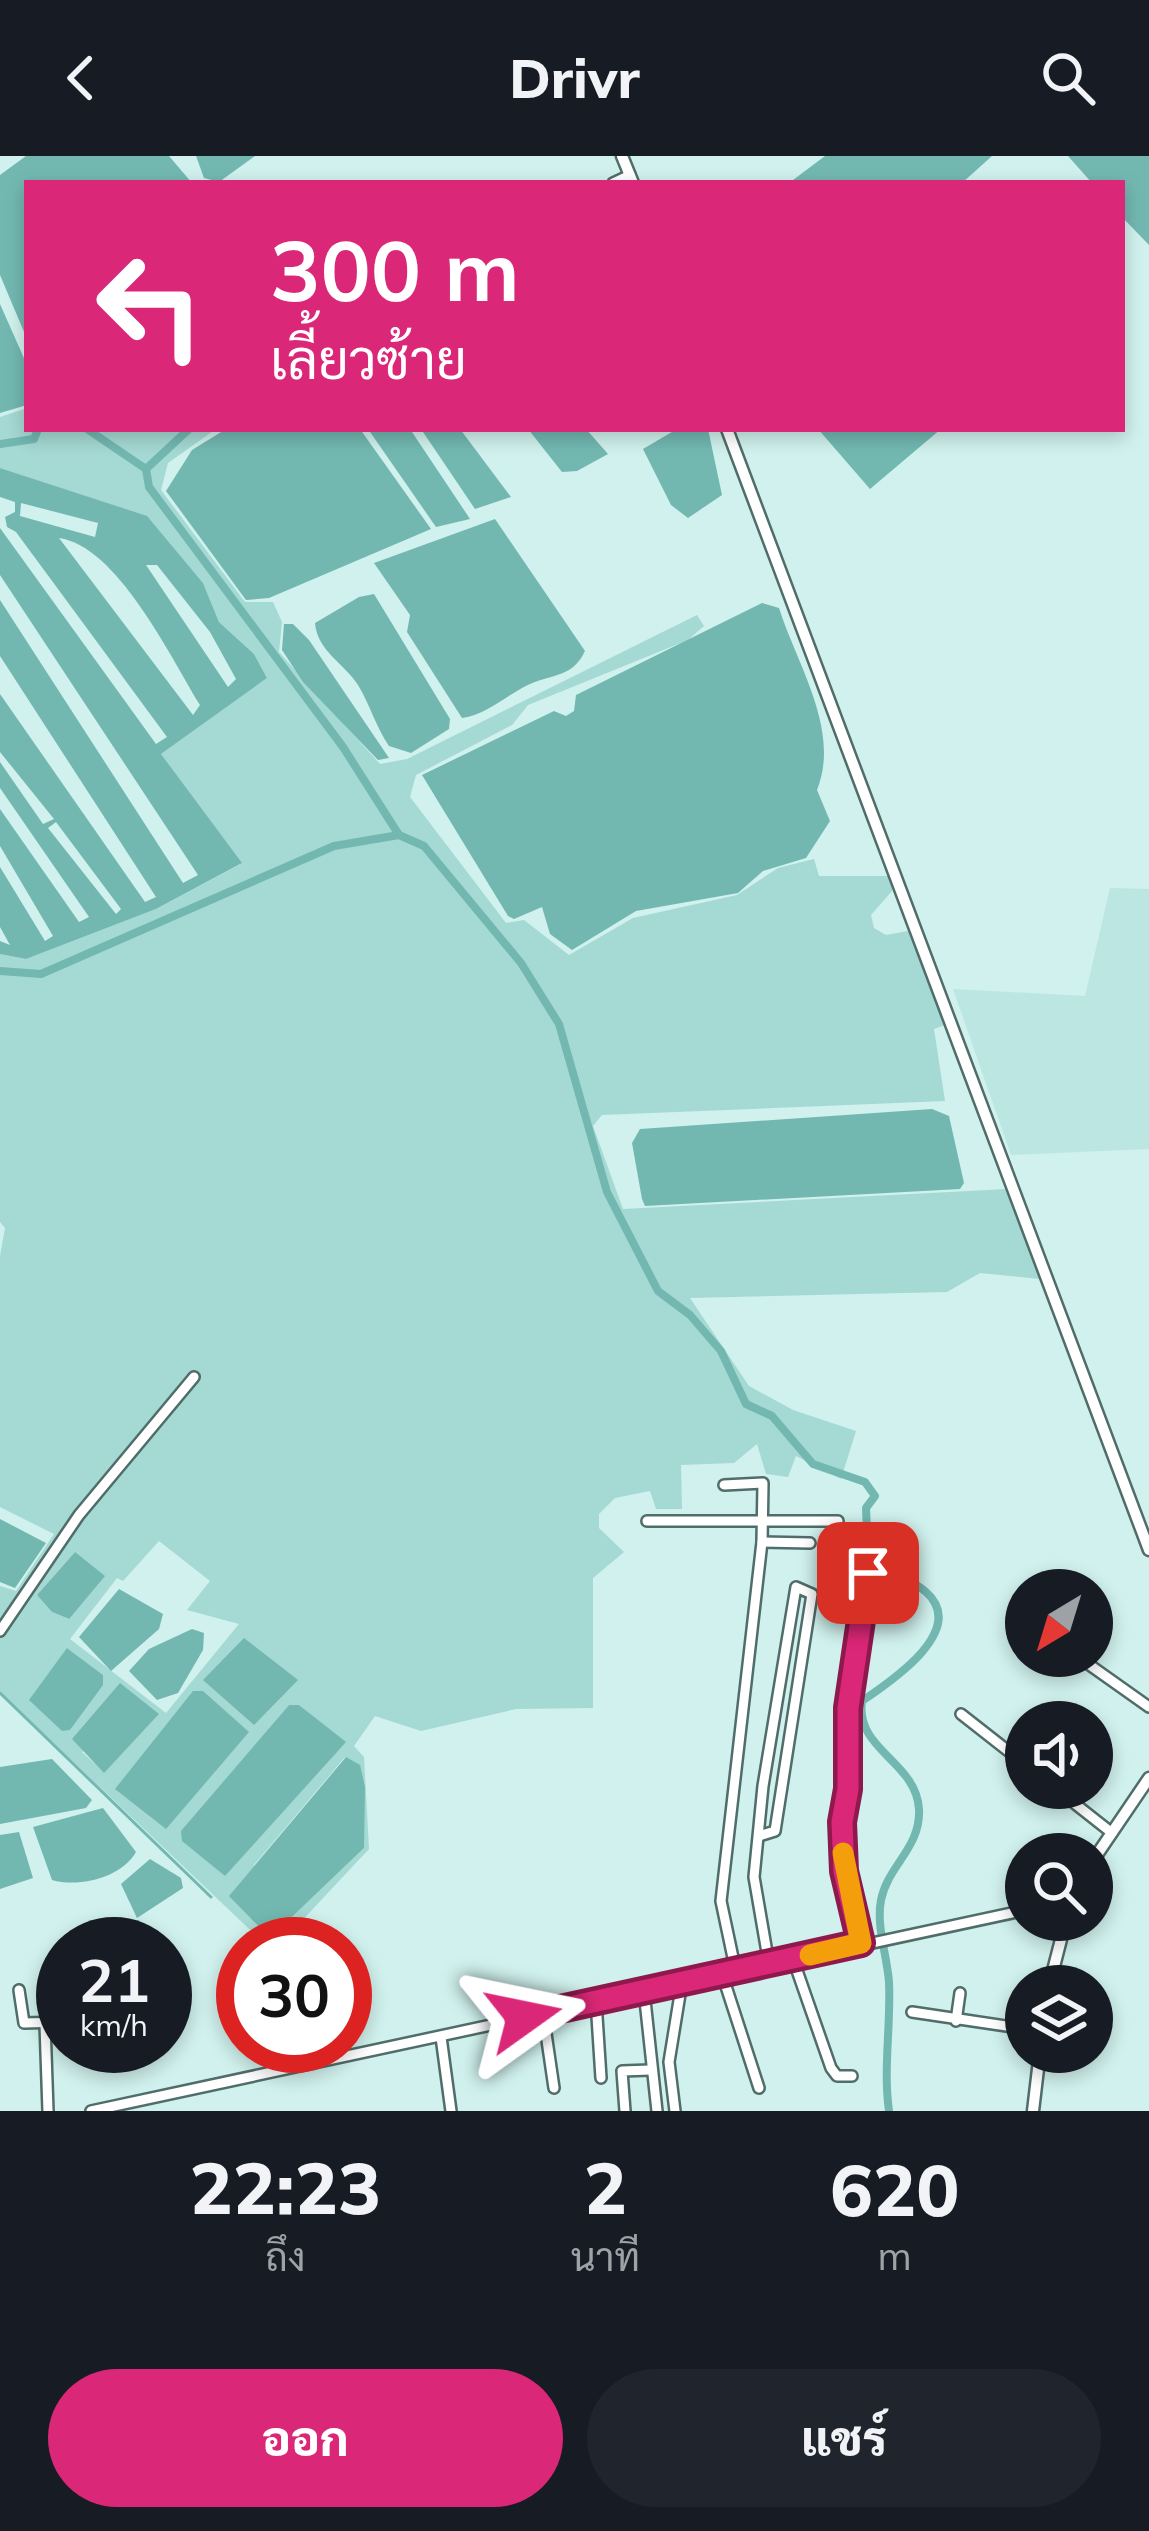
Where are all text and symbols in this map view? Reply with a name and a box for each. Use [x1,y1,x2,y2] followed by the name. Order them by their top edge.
[509,44,640,112] text: Drivr
[48,45,114,111] icon: back
[1035,45,1101,111] icon: search
[270,217,520,322] text: 300 m
[72,228,228,384] icon: left
[270,325,467,393] text: เลี้ยวซ้าย
[817,1522,919,1624] pin
[835,1540,901,1606] icon: arrive
[1005,1569,1113,1677] north arrow
[1005,1569,1113,2073] map controls
[1005,1701,1113,1809] button: sound
[1005,1833,1113,1941] button: search
[216,1917,372,2073] speed limit sign: 30
[78,1942,150,2017] text: 21
[461,1954,587,2080] position arrow
[1005,1965,1113,2073] button: layers
[80,2006,148,2044] text: km/h
[190,2142,381,2232] text: 22:23
[584,2142,627,2232] text: 2
[830,2144,959,2234] text: 620
[877,2231,912,2280] text: m
[265,2232,306,2281] text: ถึง
[571,2232,640,2281] text: นาที
[48,2369,563,2507] button: ออก
[587,2369,1101,2507] button: แชร์

